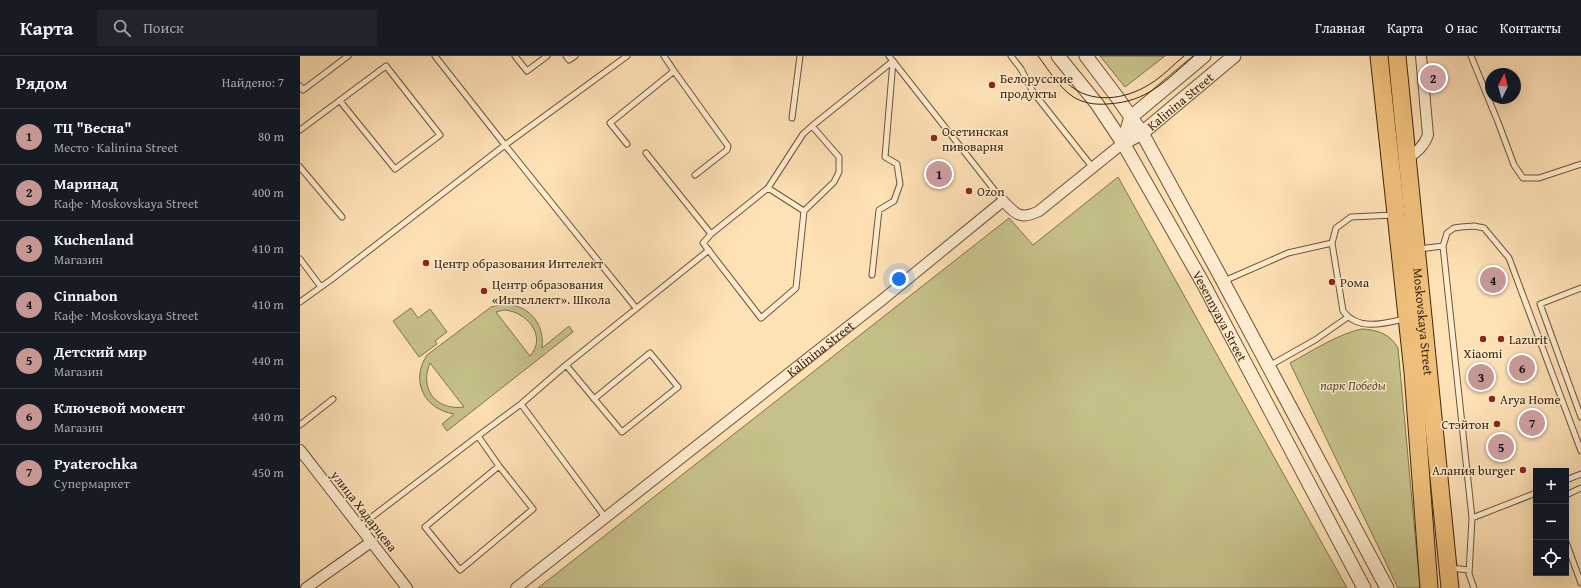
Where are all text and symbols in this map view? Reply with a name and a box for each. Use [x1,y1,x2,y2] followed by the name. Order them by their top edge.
[97,10,377,46] search box
[20,14,73,42] text: Карта
[111,17,133,39] icon: search
[143,17,184,38] text: Поиск
[1315,18,1365,38] text: Главная
[1387,18,1423,38] text: Карта
[1445,18,1478,38] text: О нас
[1500,18,1561,38] text: Контакты
[1420,63,1446,93] pin: 2
[1143,68,1218,135] street label: Kalinina Street
[1485,68,1521,104] north arrow
[1000,69,1073,103] place label: Белорусские продукты
[16,70,67,95] text: Рядом
[222,73,284,92] text: Найдено: 7
[987,80,997,90] marker: Белорусские продукты
[54,117,131,138] text: ТЦ "Весна"
[942,122,1009,156] place label: Осетинская пивоварня
[26,127,32,146] text: 1
[258,127,284,146] text: 80 m
[929,133,939,143] marker: Осетинская пивоварня
[54,138,178,157] text: Место · Kalinina Street
[926,159,952,189] pin: 1
[54,173,118,194] text: Маринад
[977,182,1005,201] place label: Ozon
[26,183,32,202] text: 2
[252,183,284,202] text: 400 m
[964,186,974,196] marker: Ozon
[54,194,199,213] text: Кафе · Moskovskaya Street
[54,229,134,250] text: Kuchenland
[26,239,32,258] text: 3
[252,239,284,258] text: 410 m
[54,250,103,269] text: Магазин
[434,254,604,273] place label: Центр образования Интелект
[421,258,431,268] marker: Центр образования Интелект
[1480,265,1506,295] pin: 4
[1188,267,1252,365] street label: Vesennyaya Street
[1409,267,1438,377] street label: Moskovskaya Street
[889,269,909,289] your location
[1340,273,1370,292] place label: Рома
[492,275,612,309] place label: Центр образования «Интеллект». Школа
[1327,277,1337,287] marker: Рома
[54,285,118,306] text: Cinnabon
[479,286,489,296] marker: Центр образования «Интеллект». Школа
[26,295,32,314] text: 4
[252,295,284,314] text: 410 m
[54,306,199,325] text: Кафе · Moskovskaya Street
[782,316,858,381] street label: Kalinina Street
[1509,330,1548,349] place label: Lazurit
[1478,334,1488,344] marker: Xiaomi
[1496,334,1506,344] marker: Lazurit
[54,341,147,362] text: Детский мир
[1464,344,1503,363] place label: Xiaomi
[26,351,32,370] text: 5
[252,351,284,370] text: 440 m
[1509,353,1535,383] pin: 6
[54,362,103,381] text: Магазин
[1468,362,1494,392] pin: 3
[1320,376,1386,395] park label: парк Победы
[1500,390,1561,409] place label: Arya Home
[1487,394,1497,404] marker: Arya Home
[54,397,185,418] text: Ключевой момент
[26,407,32,426] text: 6
[252,407,284,426] text: 440 m
[1519,408,1545,438] pin: 7
[1441,415,1489,434] place label: Стэйтон
[54,418,103,437] text: Магазин
[1492,419,1502,429] marker: Стэйтон
[1488,432,1514,462] pin: 5
[54,453,137,474] text: Pyaterochka
[1432,461,1516,480] place label: Алания burger
[26,463,32,482] text: 7
[252,463,284,482] text: 450 m
[1518,465,1528,475] marker: Алания burger
[326,466,402,556] street label: улица Хадарцева
[1533,468,1569,576] map controls
[1533,468,1569,504] button: +
[54,474,130,493] text: Супермаркет
[1533,504,1569,540] button: −
[1533,540,1569,576] button: locate

